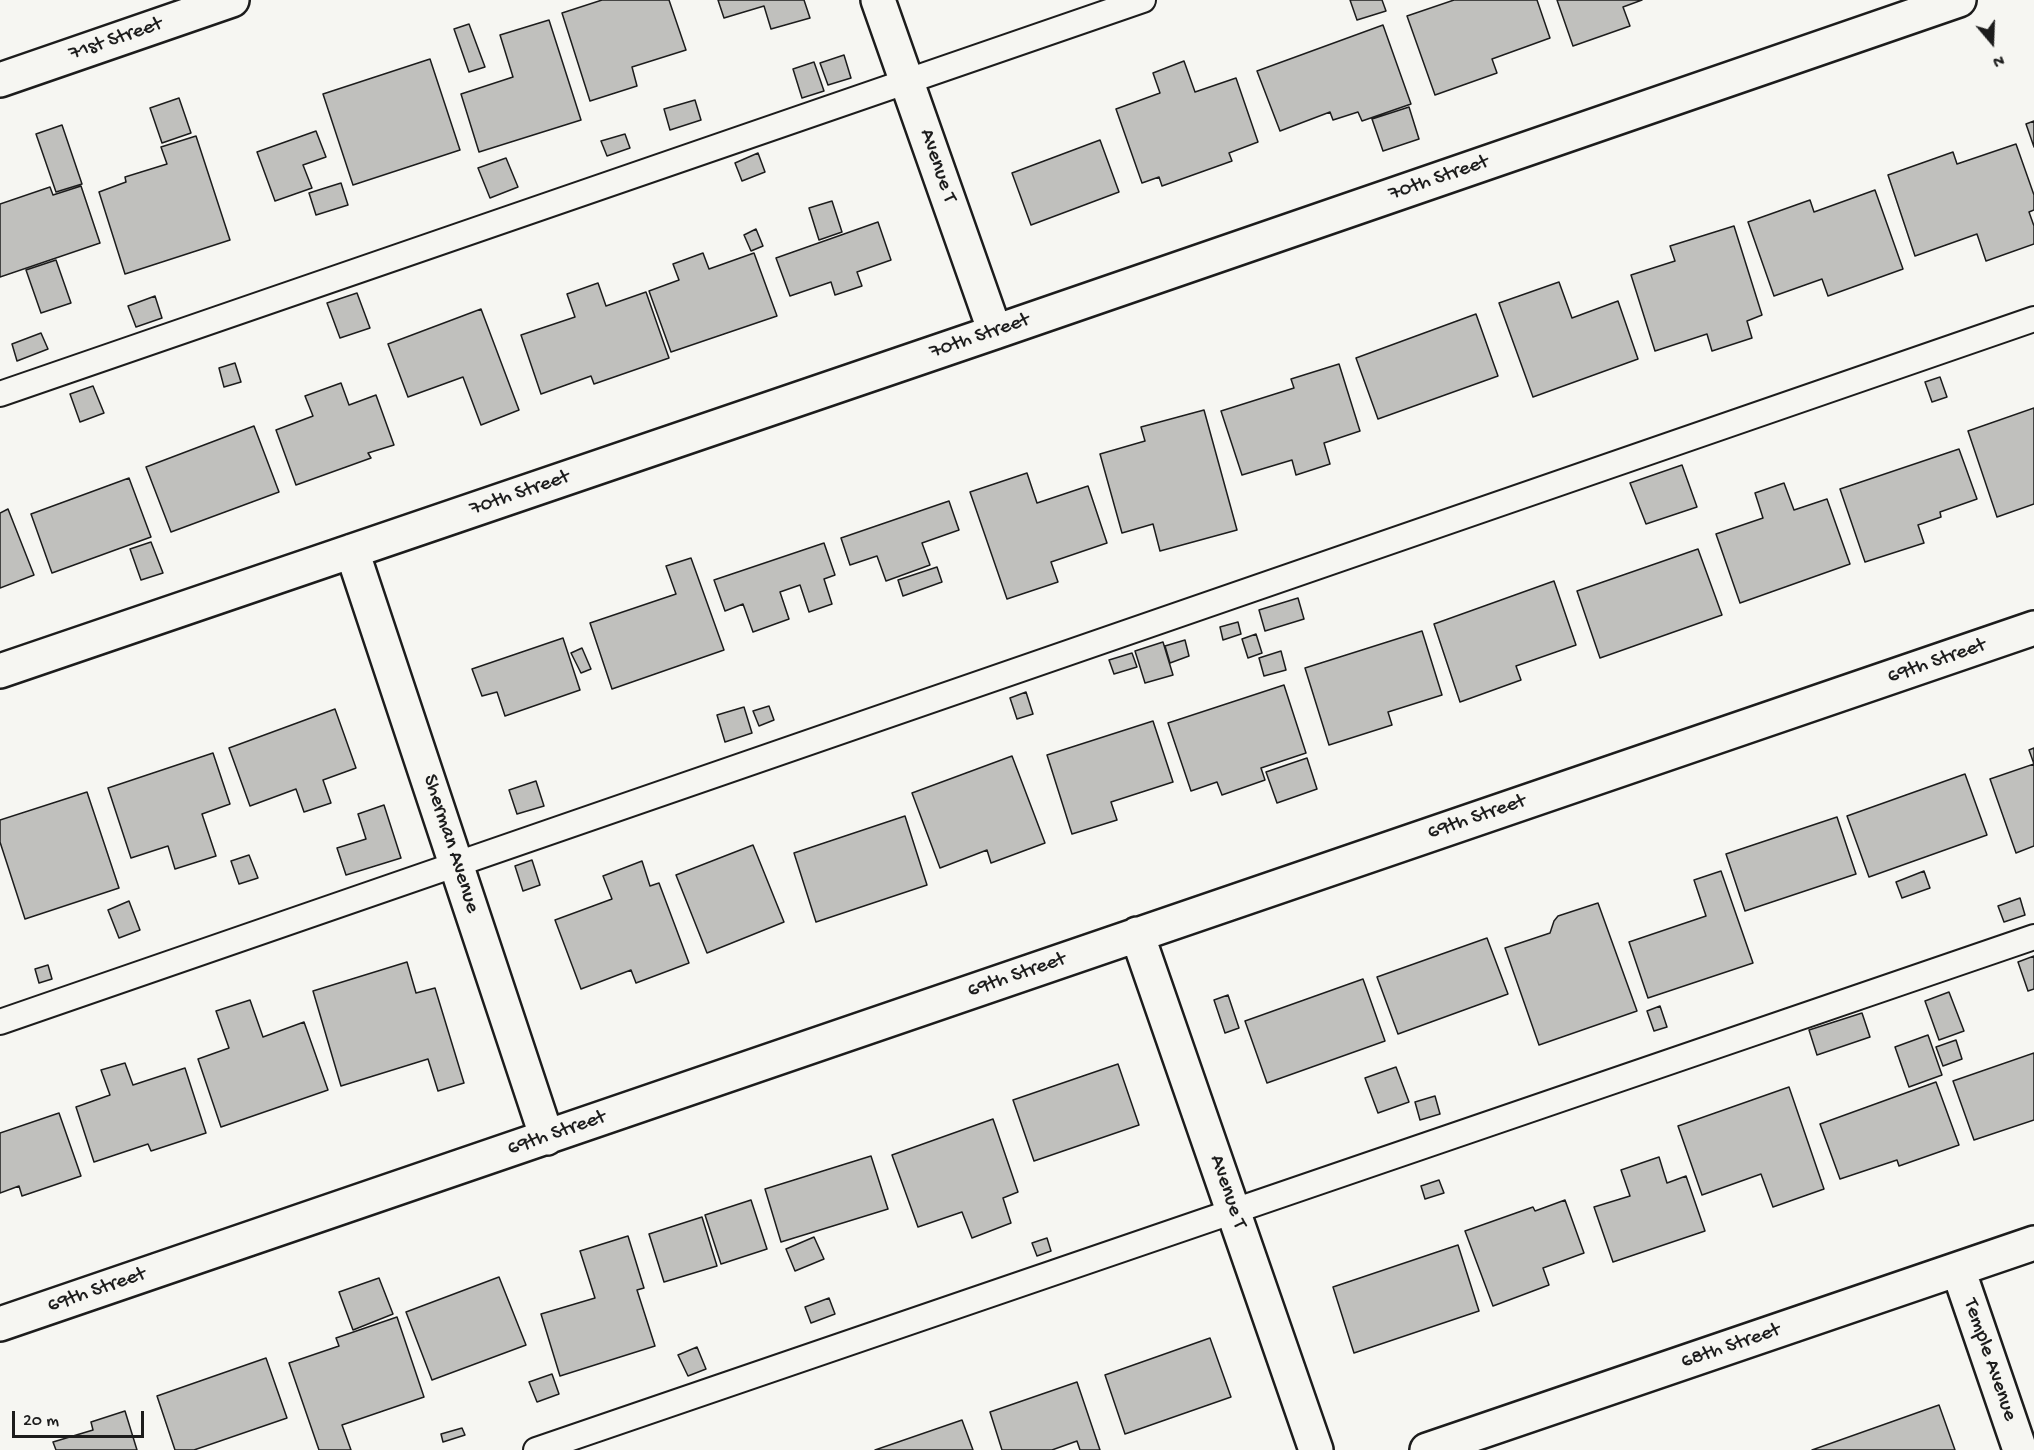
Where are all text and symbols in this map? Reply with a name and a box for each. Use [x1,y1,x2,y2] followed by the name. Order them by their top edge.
[66,12,166,68] street label: 71st Street
[1962,12,2022,72] north arrow
[1990,49,2006,70] text: N
[913,126,961,206] street label: Avenue T
[1386,150,1492,208] street label: 70th Street
[927,308,1033,366] street label: 70th Street
[467,465,573,523] street label: 70th Street
[1885,633,1989,691] street label: 69th Street
[416,772,484,916] street label: Sherman Avenue
[1425,789,1529,847] street label: 69th Street
[965,947,1069,1005] street label: 69th Street
[505,1105,609,1163] street label: 69th Street
[1203,1152,1251,1232] street label: Avenue T
[45,1262,149,1320] street label: 69th Street
[1956,1296,2022,1424] street label: Temple Avenue
[1678,1318,1784,1376] street label: 68th Street
[15,1399,147,1437] scale bar
[23,1411,59,1432] text: 20 m

